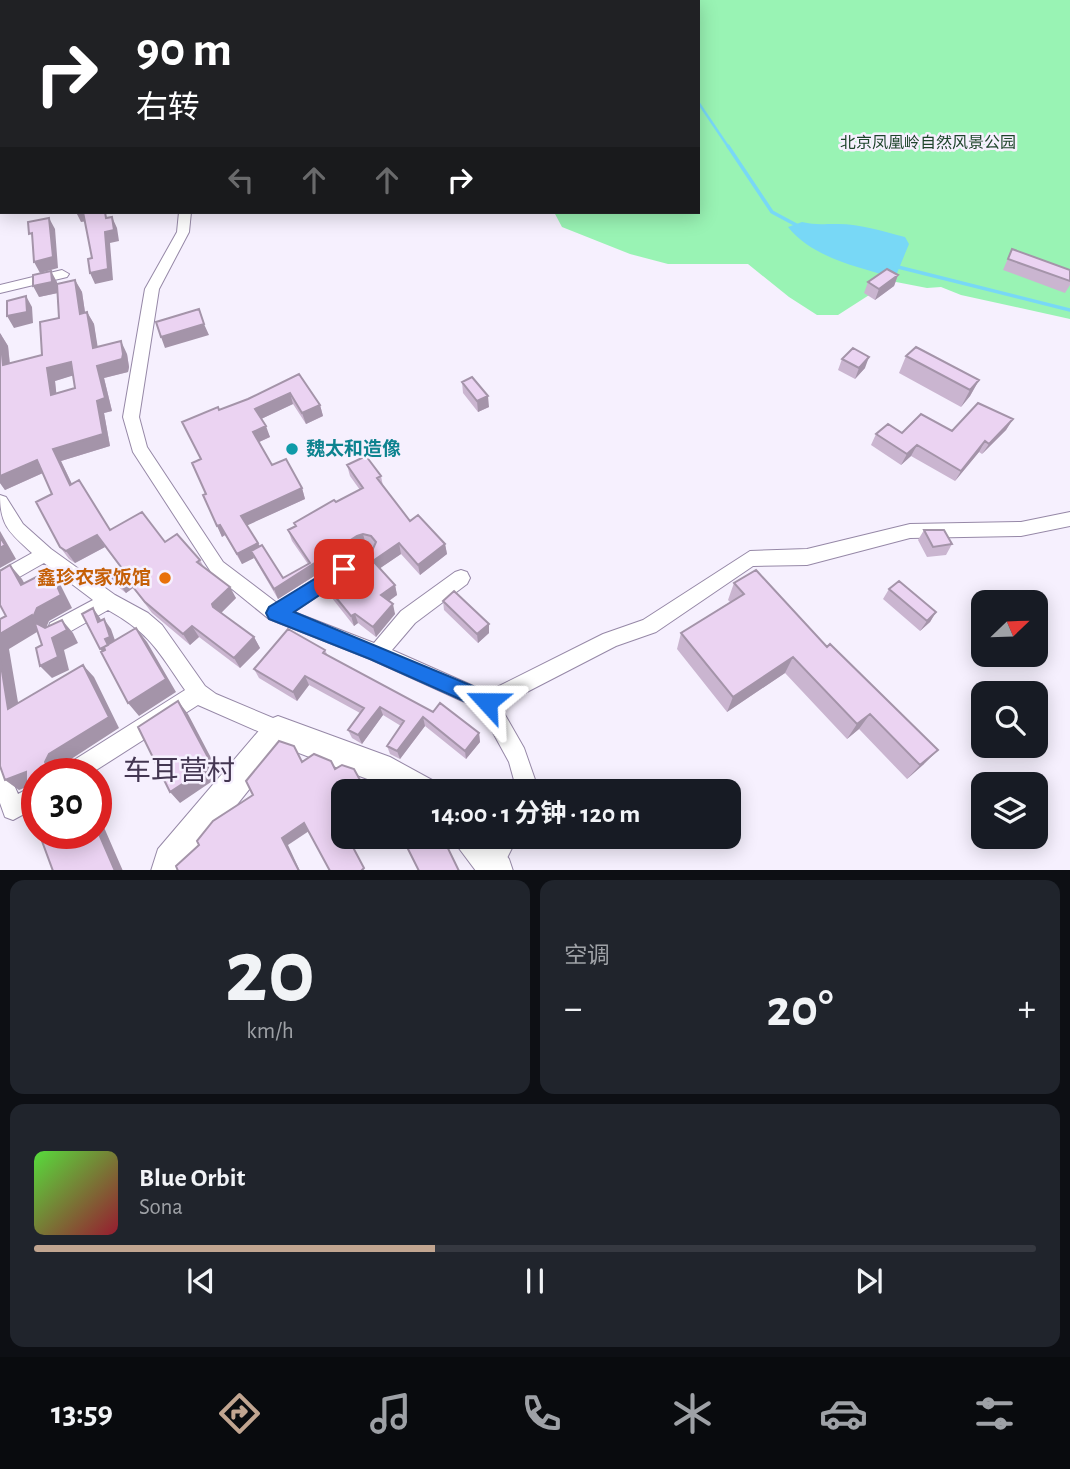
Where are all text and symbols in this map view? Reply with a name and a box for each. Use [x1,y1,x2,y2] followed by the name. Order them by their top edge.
[136,26,232,75] text: 90 m
[21,28,112,119] icon: right
[136,92,200,124] text: 右转
[840,134,1016,151] park label: 北京凤凰岭自然风景公园
[222,161,260,199] icon: left
[295,161,333,199] icon: ahead
[368,161,406,199] icon: ahead
[441,161,479,199] icon: right
[306,438,401,459] place label: 魏太和造像
[284,441,300,457] marker: 魏太和造像
[314,539,374,599] pin
[325,550,363,588] icon: arrive
[37,567,151,588] place label: 鑫珍农家饭馆
[157,570,173,586] marker: 鑫珍农家饭馆
[971,590,1048,667] north arrow
[971,590,1048,849] map controls
[450,665,524,739] position arrow
[971,681,1048,758] button: search
[123,756,235,786] district label: 车耳营村
[21,758,112,849] speed limit sign: 30
[971,772,1048,849] button: layers
[432,801,640,827] text: 14:00 · 1 分钟 · 120 m
[225,927,315,1018] text: 20
[564,945,610,968] text: 空调
[767,983,833,1035] text: 20°
[564,990,582,1028] text: −
[1018,990,1036,1028] text: +
[246,1020,294,1043] text: km/h
[139,1165,245,1191] text: Blue Orbit
[139,1196,183,1219] text: Sona
[182,1262,220,1300] icon: previous
[516,1262,554,1300] icon: pause
[850,1262,888,1300] icon: next
[215,1389,264,1438] icon: directions
[366,1389,415,1438] icon: music
[517,1389,566,1438] icon: phone
[668,1389,717,1438] icon: climate
[819,1389,868,1438] icon: car
[970,1389,1019,1438] icon: filters
[51,1397,113,1429] text: 13:59

